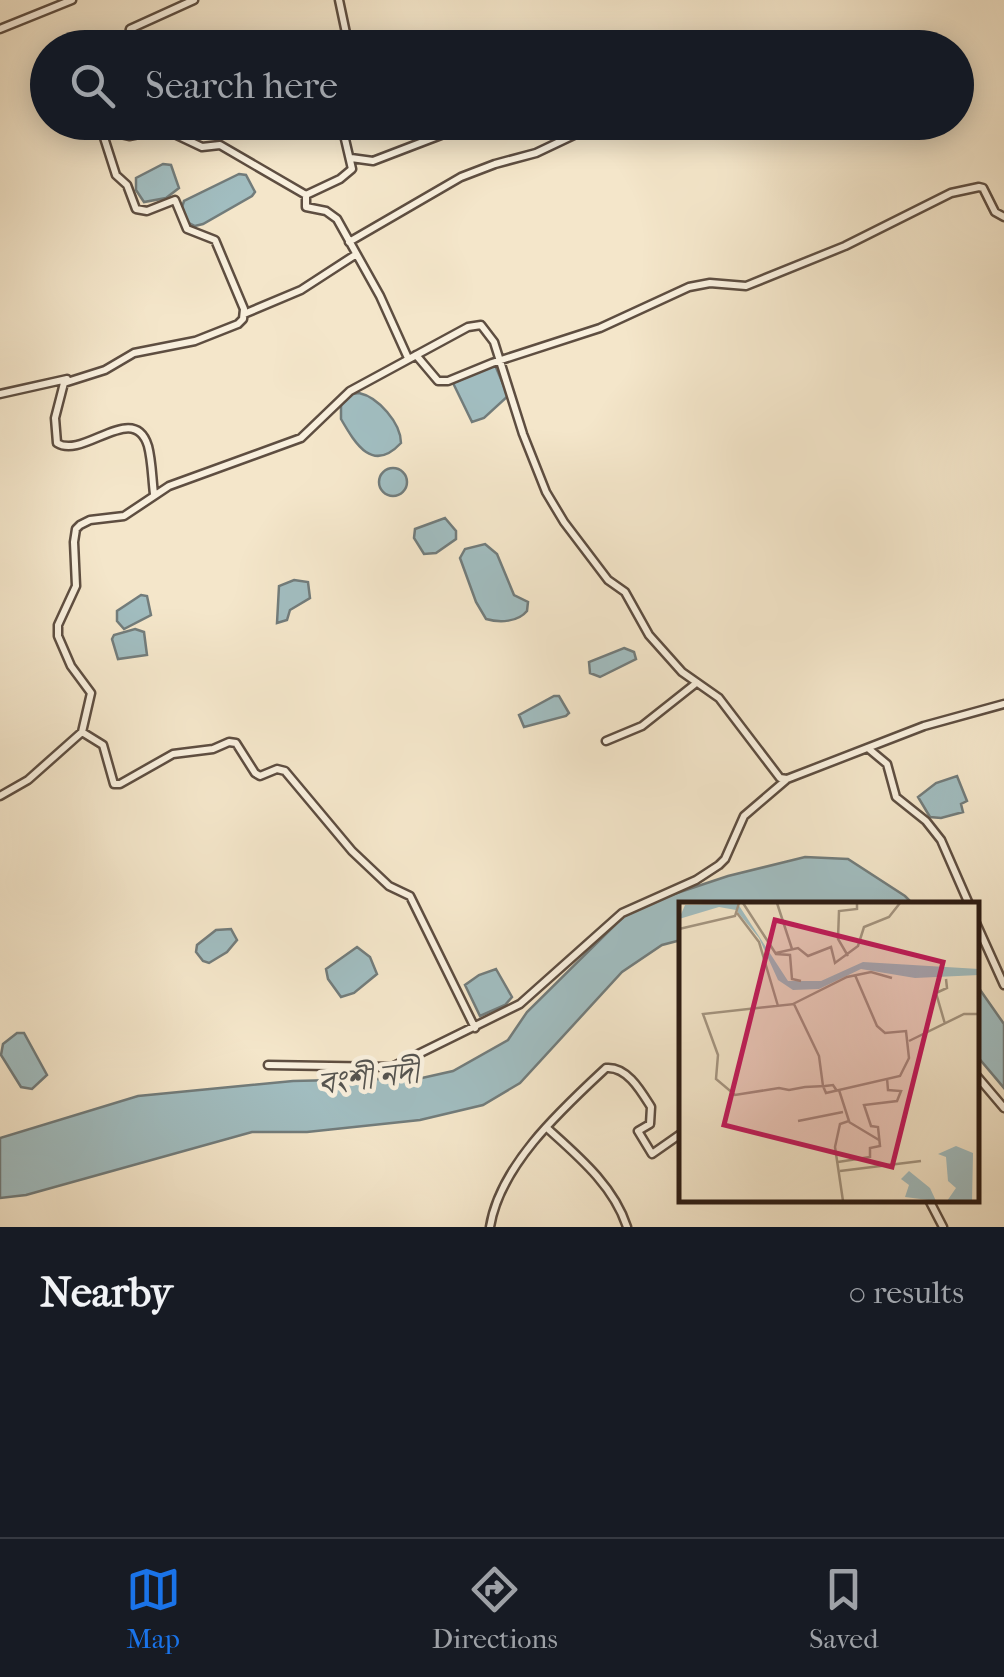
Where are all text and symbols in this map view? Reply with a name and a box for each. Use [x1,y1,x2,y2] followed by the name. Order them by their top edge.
[30,30,974,140] search box
[65,58,120,113] icon: search
[145,63,338,108] text: Search here
[679,902,979,1202] inset map
[316,1052,424,1103] water label: বংশী নদী
[40,1268,172,1317] text: Nearby
[848,1274,964,1311] text: 0 results
[126,1562,181,1655] tab: Map
[432,1562,558,1655] tab: Directions
[809,1562,878,1655] tab: Saved

